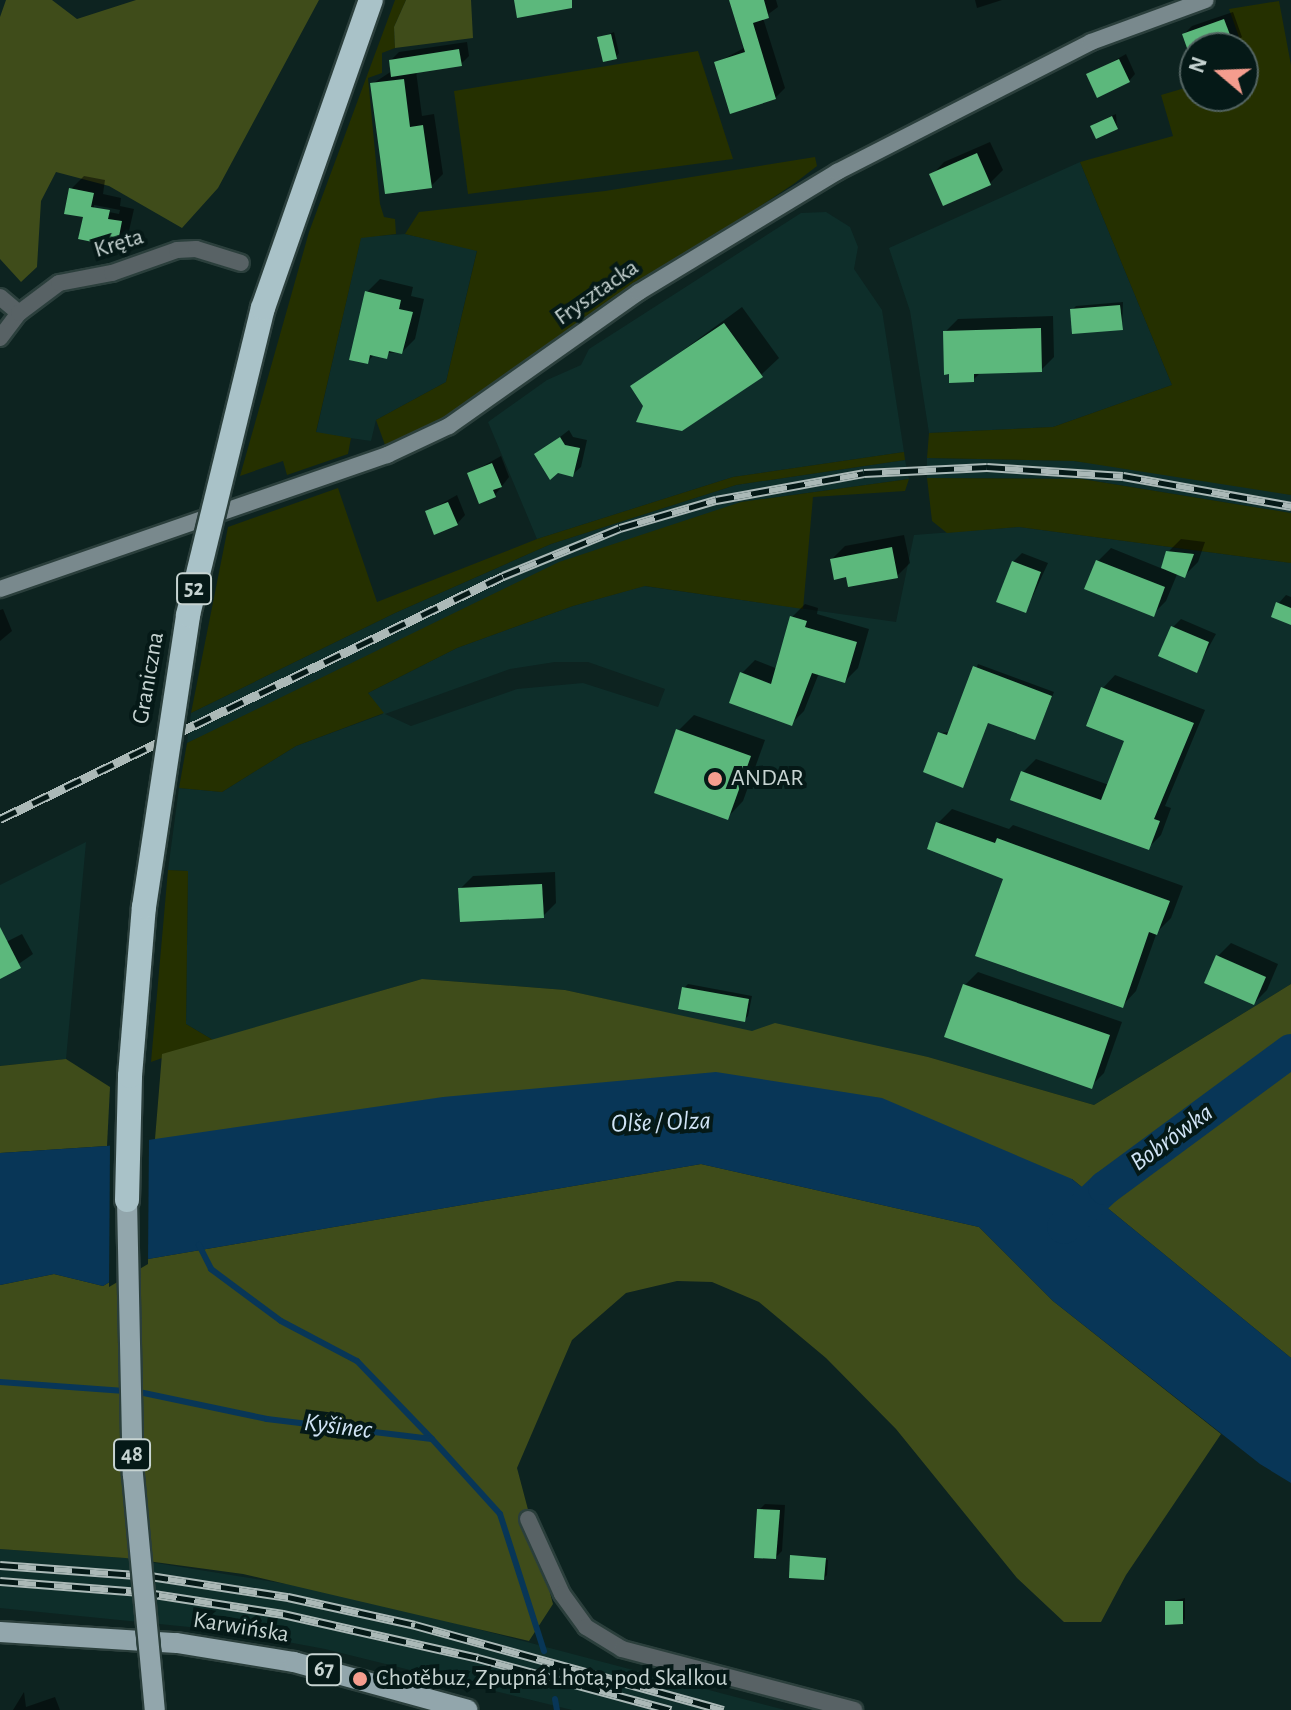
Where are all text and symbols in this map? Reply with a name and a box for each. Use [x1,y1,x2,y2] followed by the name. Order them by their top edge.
[1179,32,1259,112] north arrow
[1185,54,1211,76] text: N
[91,223,147,265] street label: Kręta
[549,254,645,332] street label: Frysztacka
[176,571,212,607] road number: 52
[127,630,171,726] street label: Graniczna
[731,765,804,793] place label: ANDAR
[706,770,724,788] marker: ANDAR
[1124,1097,1220,1179] water label: Bobrówka
[611,1106,711,1140] water label: Olše / Olza
[302,1407,374,1447] water label: Kyšinec
[112,1437,152,1473] road number: 48
[191,1606,291,1650] street label: Karwińska
[304,1652,344,1688] road number: 67
[376,1665,728,1693] place label: Chotěbuz, Zpupná Lhota, pod Skalkou
[351,1670,369,1688] marker: Chotěbuz, Zpupná Lhota, pod Skalkou

